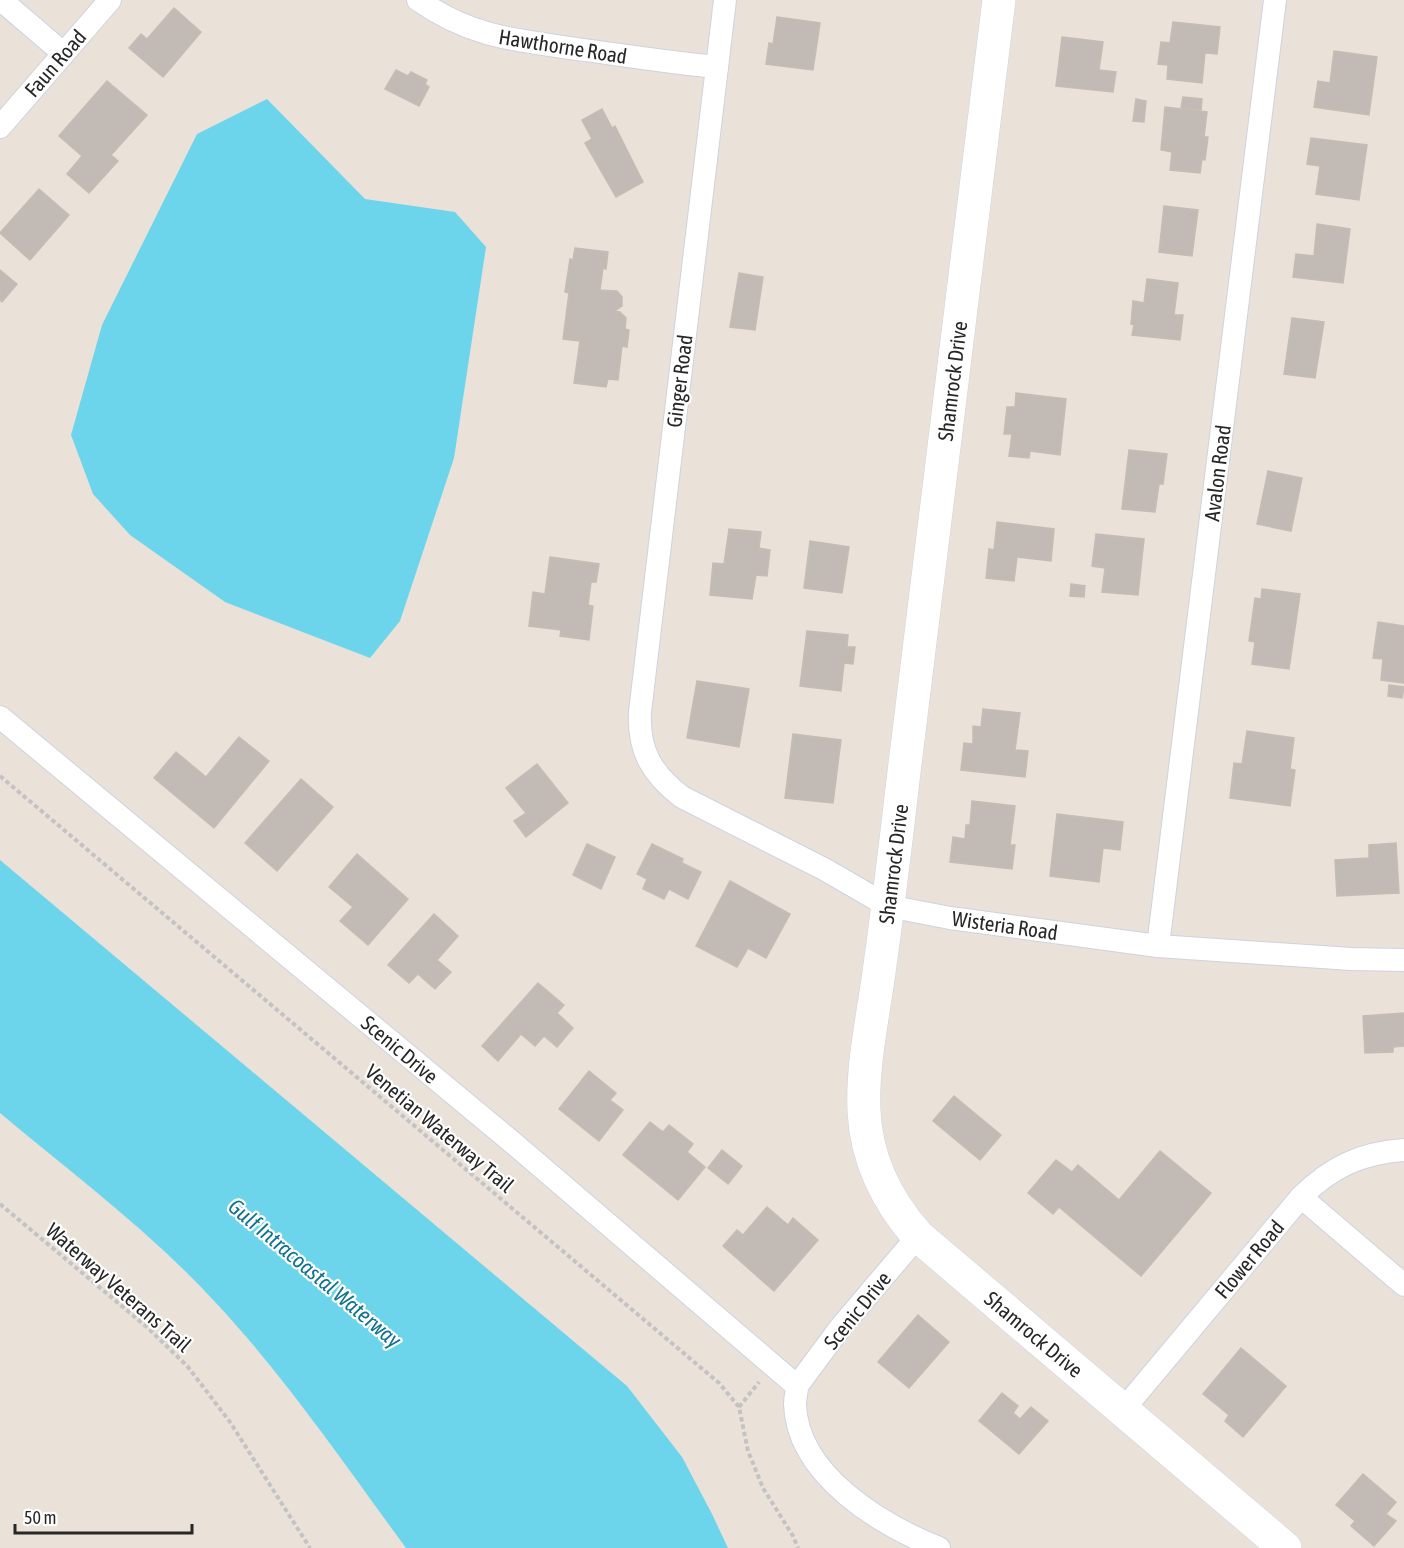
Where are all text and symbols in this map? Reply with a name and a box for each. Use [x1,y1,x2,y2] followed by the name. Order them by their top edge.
[497,24,629,68] street label: Hawthorne Road
[19,25,91,101] street label: Faun Road
[933,320,971,442] street label: Shamrock Drive
[661,333,697,429] street label: Ginger Road
[1199,423,1235,523] street label: Avalon Road
[874,803,912,925] street label: Shamrock Drive
[951,906,1059,944] street label: Wisteria Road
[357,1010,443,1088] street label: Scenic Drive
[361,1059,519,1197] street label: Venetian Waterway Trail
[223,1193,408,1354] water label: Gulf Intracoastal Waterway
[1209,1215,1289,1303] street label: Flower Road
[42,1218,197,1357] street label: Waterway Veterans Trail
[819,1266,895,1354] street label: Scenic Drive
[980,1286,1088,1382] street label: Shamrock Drive
[15,1497,192,1535] scale bar
[24,1507,56,1528] text: 50 m

